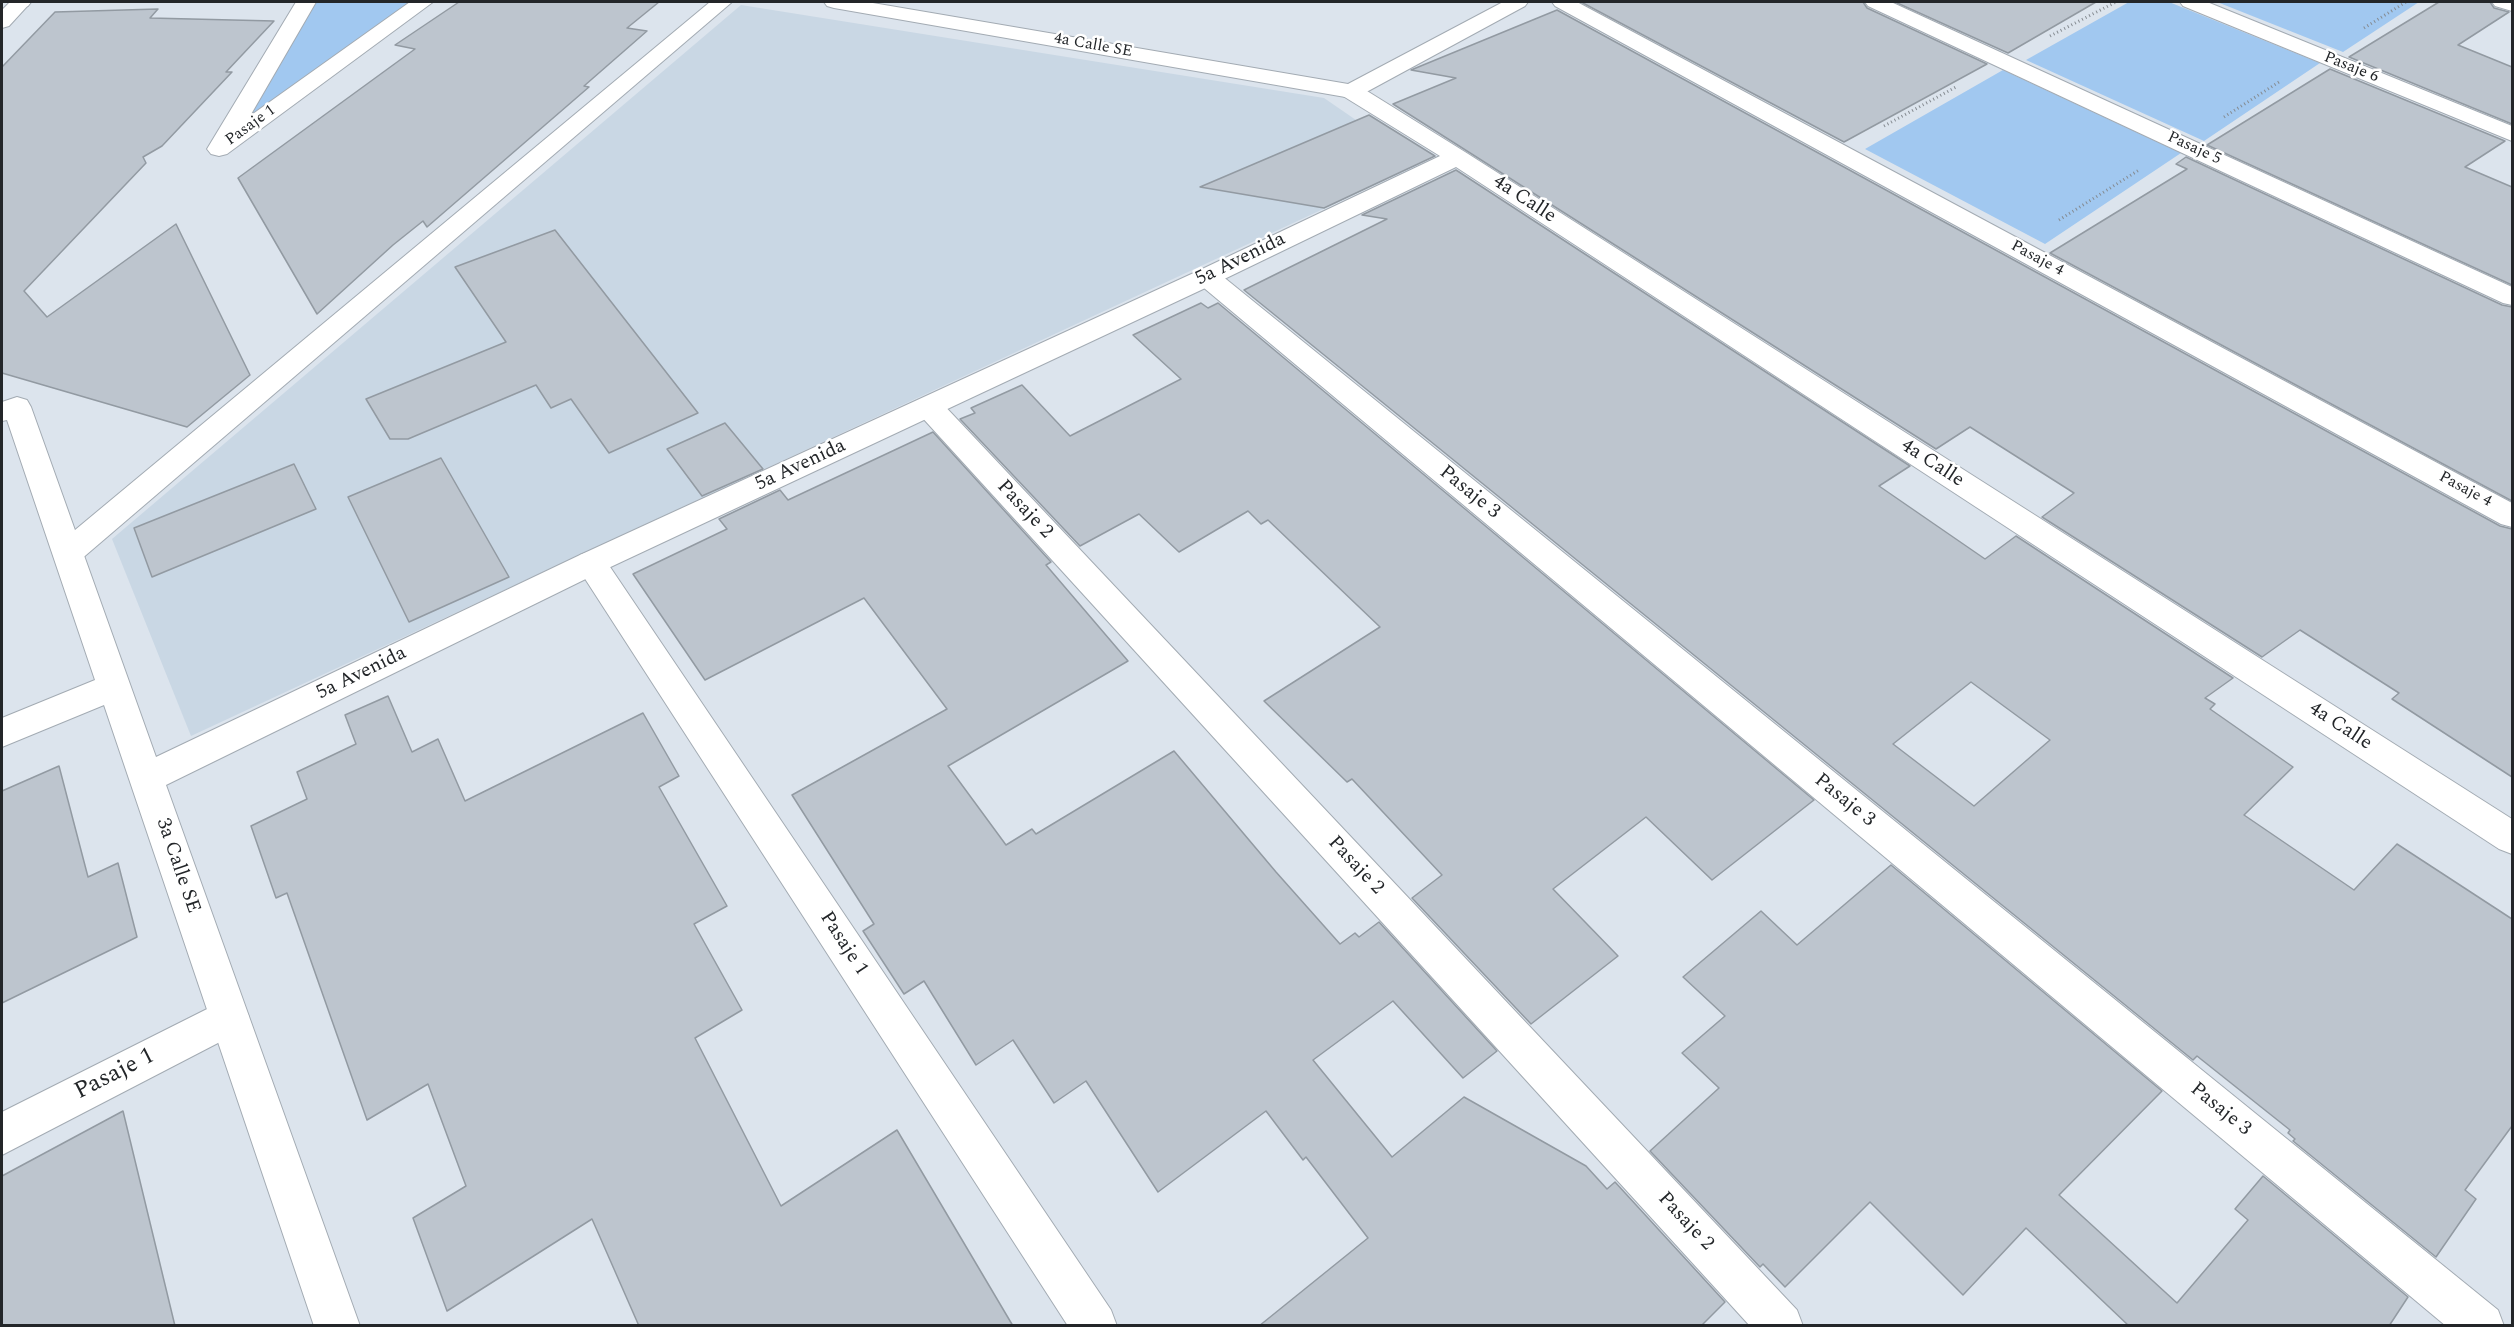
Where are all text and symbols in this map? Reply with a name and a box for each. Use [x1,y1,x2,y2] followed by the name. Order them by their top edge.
[1052,30,1134,62] street label: 4a Calle SE
[2321,48,2381,88] street label: Pasaje 6
[222,101,280,151] street label: Pasaje 1
[2164,128,2224,170] street label: Pasaje 5
[1488,171,1560,229] street label: 4a Calle
[1192,228,1290,292] street label: 5a Avenida
[2007,237,2067,281] street label: Pasaje 4
[752,435,850,497] street label: 5a Avenida
[1896,435,1968,493] street label: 4a Calle
[1434,461,1504,525] street label: Pasaje 3
[2435,468,2495,512] street label: Pasaje 4
[991,476,1057,544] street label: Pasaje 2
[313,642,411,706] street label: 5a Avenida
[2304,698,2376,756] street label: 4a Calle
[1809,769,1879,833] street label: Pasaje 3
[150,815,204,917] street label: 3a Calle SE
[1322,832,1388,900] street label: Pasaje 2
[813,907,873,981] street label: Pasaje 1
[70,1043,160,1107] street label: Pasaje 1
[2185,1078,2255,1142] street label: Pasaje 3
[1652,1188,1718,1256] street label: Pasaje 2

